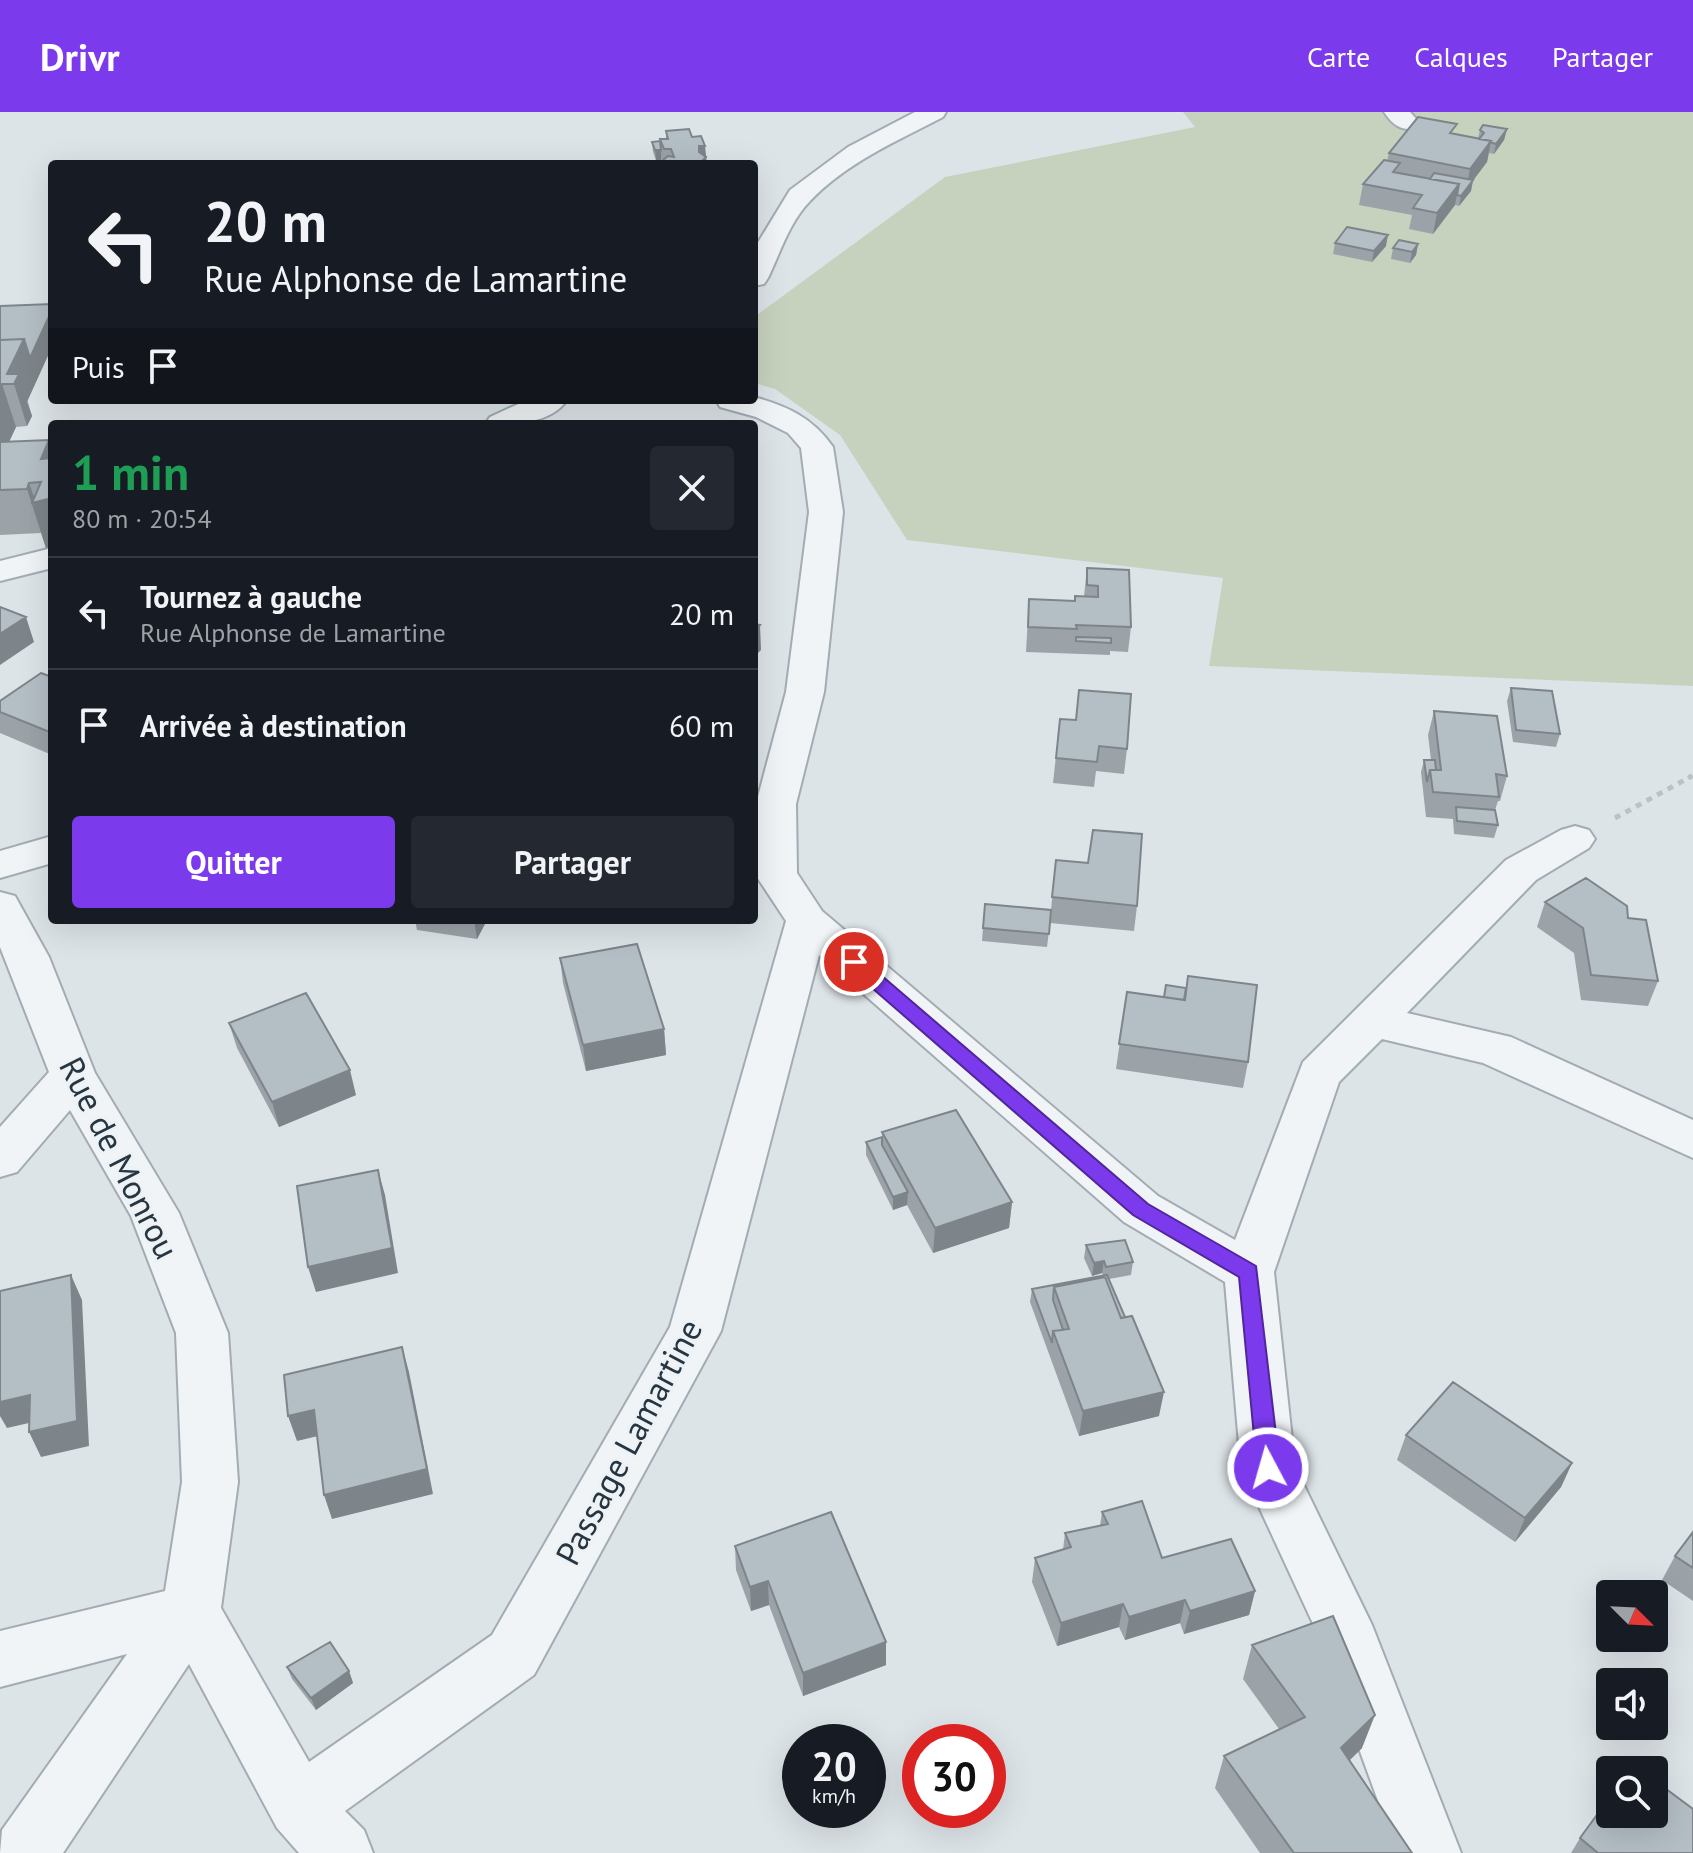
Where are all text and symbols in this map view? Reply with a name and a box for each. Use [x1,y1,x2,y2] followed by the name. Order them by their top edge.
[40,32,120,81] text: Drivr
[1307,38,1370,75] text: Carte
[1414,38,1508,75] text: Calques
[1552,38,1653,75] text: Partager
[204,185,327,257] text: 20 m
[72,192,176,296] icon: left
[204,255,627,302] text: Rue Alphonse de Lamartine
[141,344,185,388] icon: arrive
[72,347,125,386] text: Puis
[72,441,189,503] text: 1 min
[650,446,734,530] button: close
[72,502,212,535] text: 80 m · 20:54
[140,577,362,616] text: Tournez à gauche
[72,591,116,635] icon: left
[669,594,734,633] text: 20 m
[140,616,446,649] text: Rue Alphonse de Lamartine
[72,703,116,747] icon: arrive
[140,706,407,745] text: Arrivée à destination
[669,706,734,745] text: 60 m
[72,816,395,908] button: Quitter
[411,816,734,908] button: Partager
[820,928,888,996] pin
[832,940,876,984] icon: arrive
[50,1049,190,1266] street label: Rue de Monrou
[545,1311,711,1572] street label: Passage Lamartine
[1226,1426,1310,1510] position arrow
[1596,1580,1668,1652] north arrow
[1596,1580,1668,1828] map controls
[1596,1668,1668,1740] button: sound
[902,1724,1006,1828] speed limit sign: 30
[811,1740,857,1792] text: 20
[1596,1756,1668,1828] button: search
[812,1783,856,1809] text: km/h

